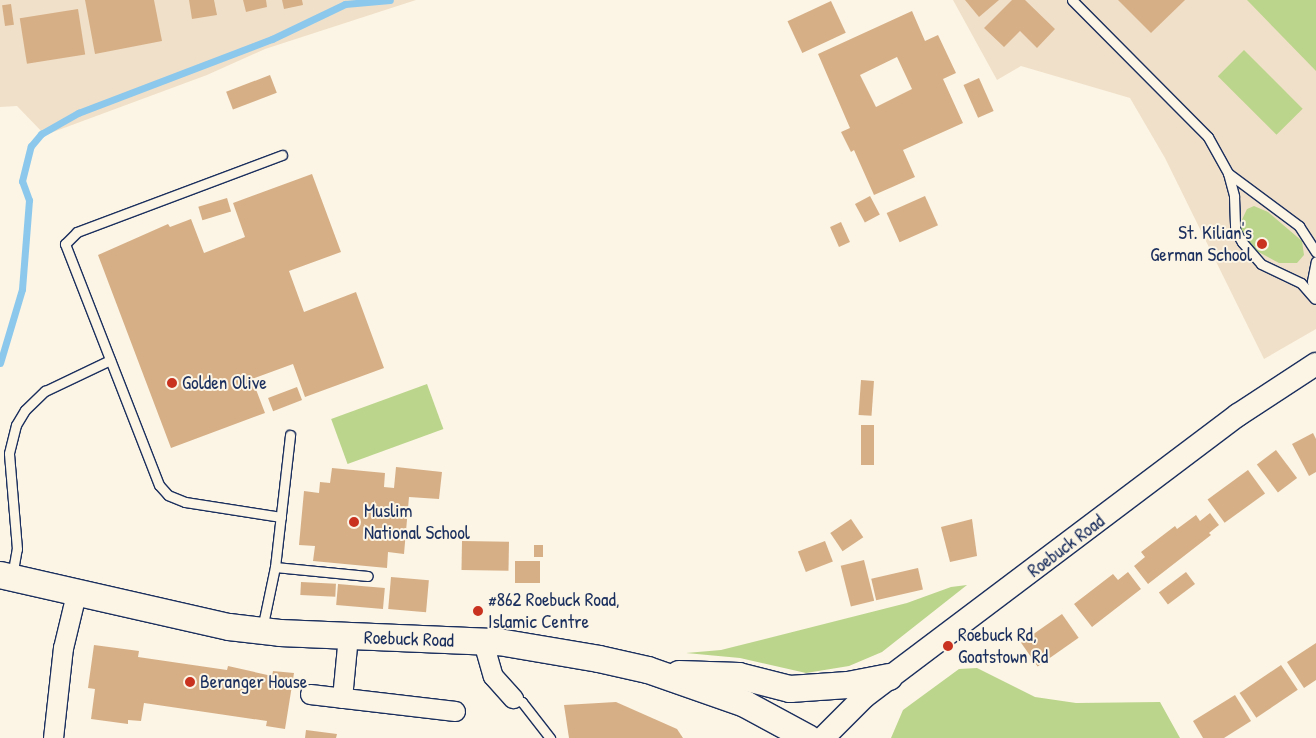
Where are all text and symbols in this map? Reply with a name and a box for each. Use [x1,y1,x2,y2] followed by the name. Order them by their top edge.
[1150,222,1252,266] place label: St. Kilian's German School
[1256,238,1268,250] marker: St. Kilian's German School
[182,372,267,394] place label: Golden Olive
[166,377,178,389] marker: Golden Olive
[364,500,470,544] place label: Muslim National School
[1023,510,1109,582] street label: Roebuck Road
[348,516,360,528] marker: Muslim National School
[488,589,620,633] place label: #862 Roebuck Road, Islamic Centre
[472,605,484,617] marker: #862 Roebuck Road, Islamic Centre
[958,624,1048,668] place label: Roebuck Rd, Goatstown Rd
[364,626,454,652] street label: Roebuck Road
[942,640,954,652] marker: Roebuck Rd, Goatstown Rd
[200,671,307,693] place label: Beranger House
[184,676,196,688] marker: Beranger House

